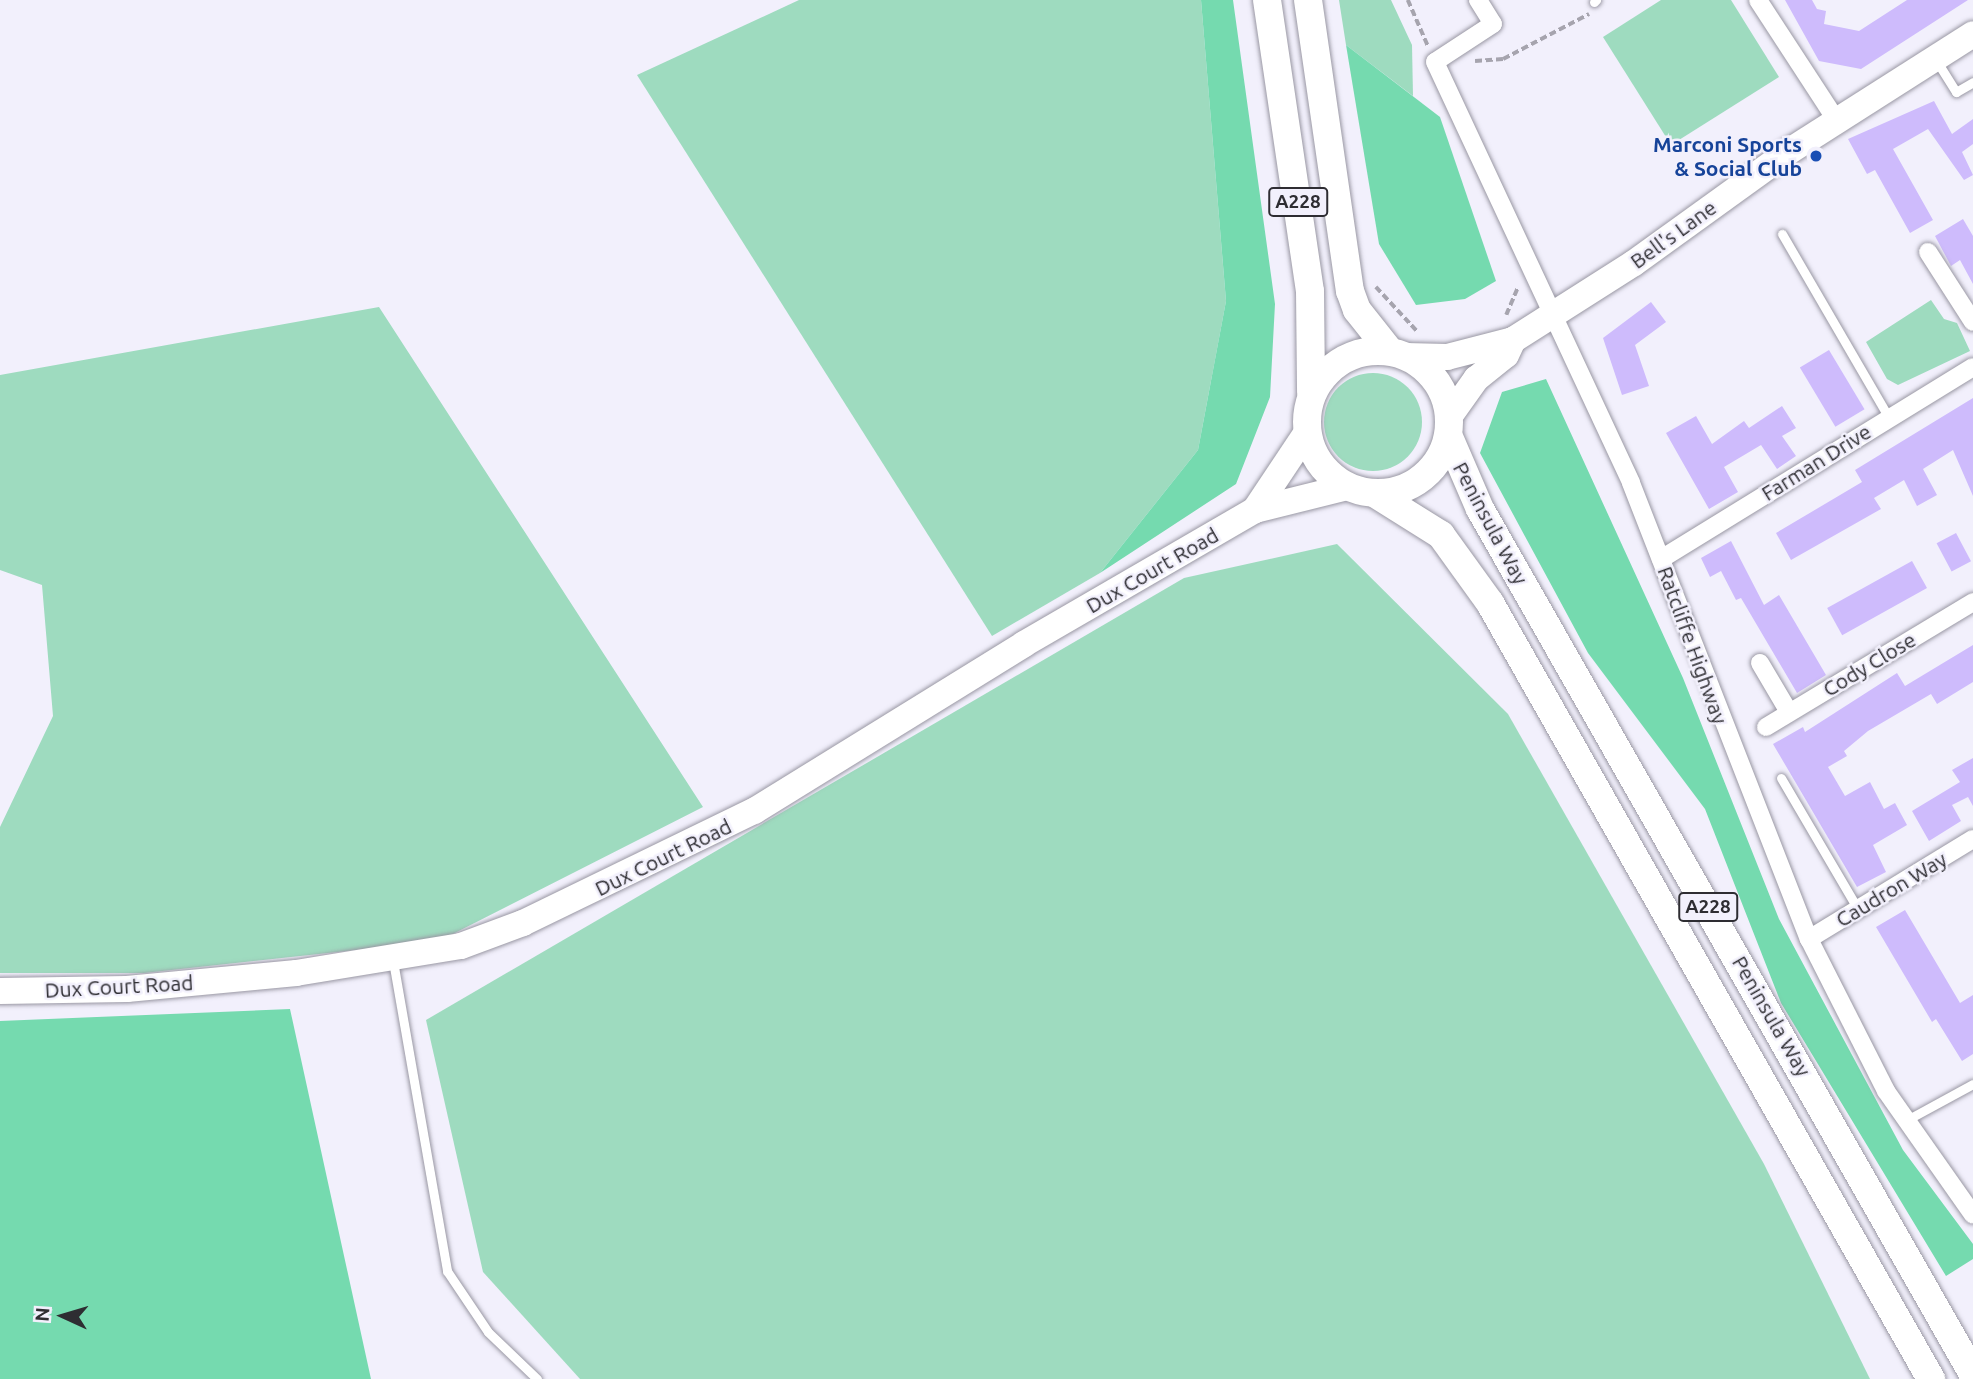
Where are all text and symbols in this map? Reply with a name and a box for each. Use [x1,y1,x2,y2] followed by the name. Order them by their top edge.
[1653,131,1802,181] place label: Marconi Sports & Social Club
[1808,148,1824,164] marker: Marconi Sports & Social Club
[1266,186,1330,218] road number: A228
[1625,194,1721,274] street label: Bell's Lane
[1757,418,1875,506] street label: Farman Drive
[1448,458,1534,588] street label: Peninsula Way
[1081,522,1223,618] street label: Dux Court Road
[1653,563,1733,727] street label: Ratcliffe Highway
[1818,626,1920,702] street label: Cody Close
[591,813,735,901] street label: Dux Court Road
[1831,846,1951,932] street label: Caudron Way
[1676,892,1740,923] road number: A228
[1727,951,1817,1081] street label: Peninsula Way
[44,970,194,1002] street label: Dux Court Road
[28,1281,98,1351] north arrow
[31,1307,54,1322] text: N

